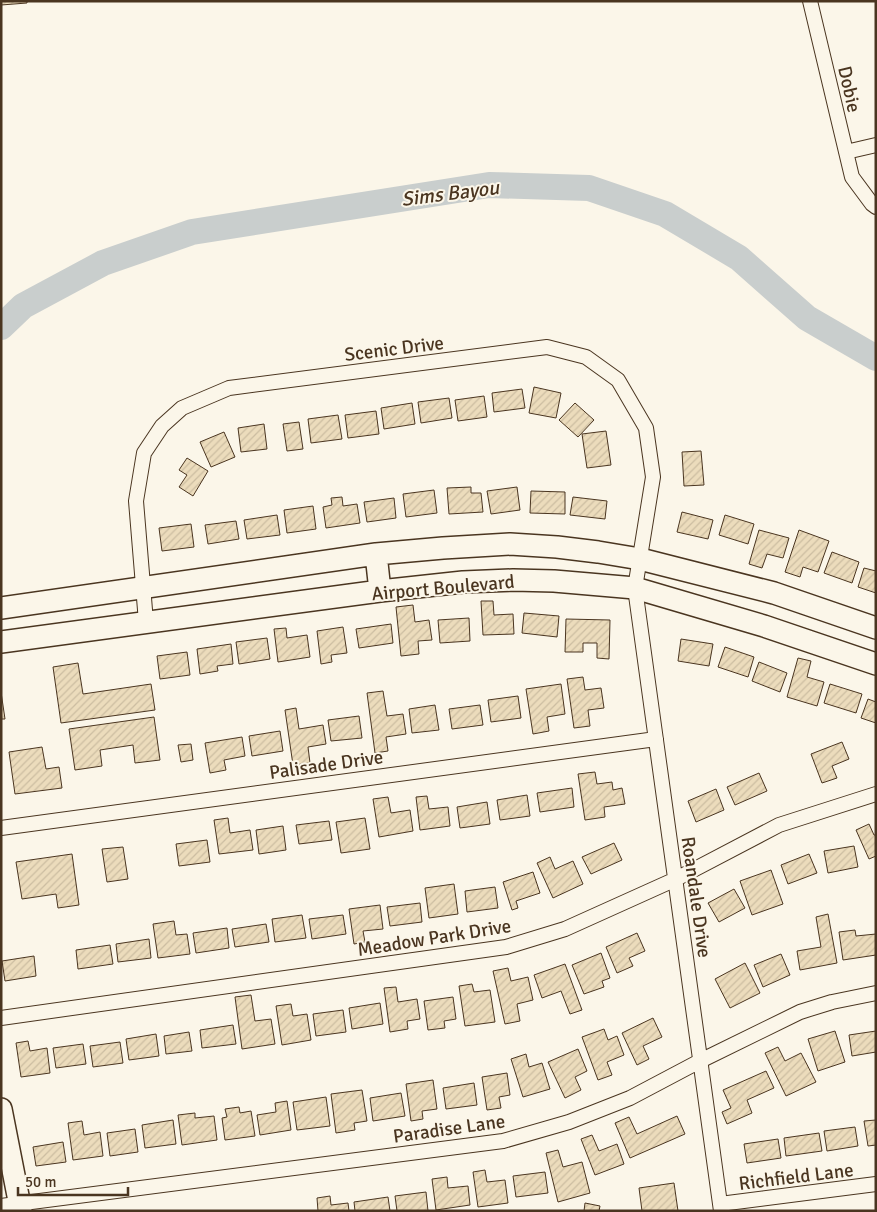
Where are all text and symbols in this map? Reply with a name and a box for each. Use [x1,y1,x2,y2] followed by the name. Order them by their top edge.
[832,64,866,115] street label: Dobie
[400,175,501,212] water label: Sims Bayou
[343,331,445,367] street label: Scenic Drive
[371,570,516,606] street label: Airport Boulevard
[268,745,385,785] street label: Palisade Drive
[676,835,716,959] street label: Roandale Drive
[356,914,513,962] street label: Meadow Park Drive
[392,1109,507,1149] street label: Paradise Lane
[737,1158,855,1196] street label: Richfield Lane
[18,1164,128,1196] scale bar
[25,1173,56,1191] text: 50 m

